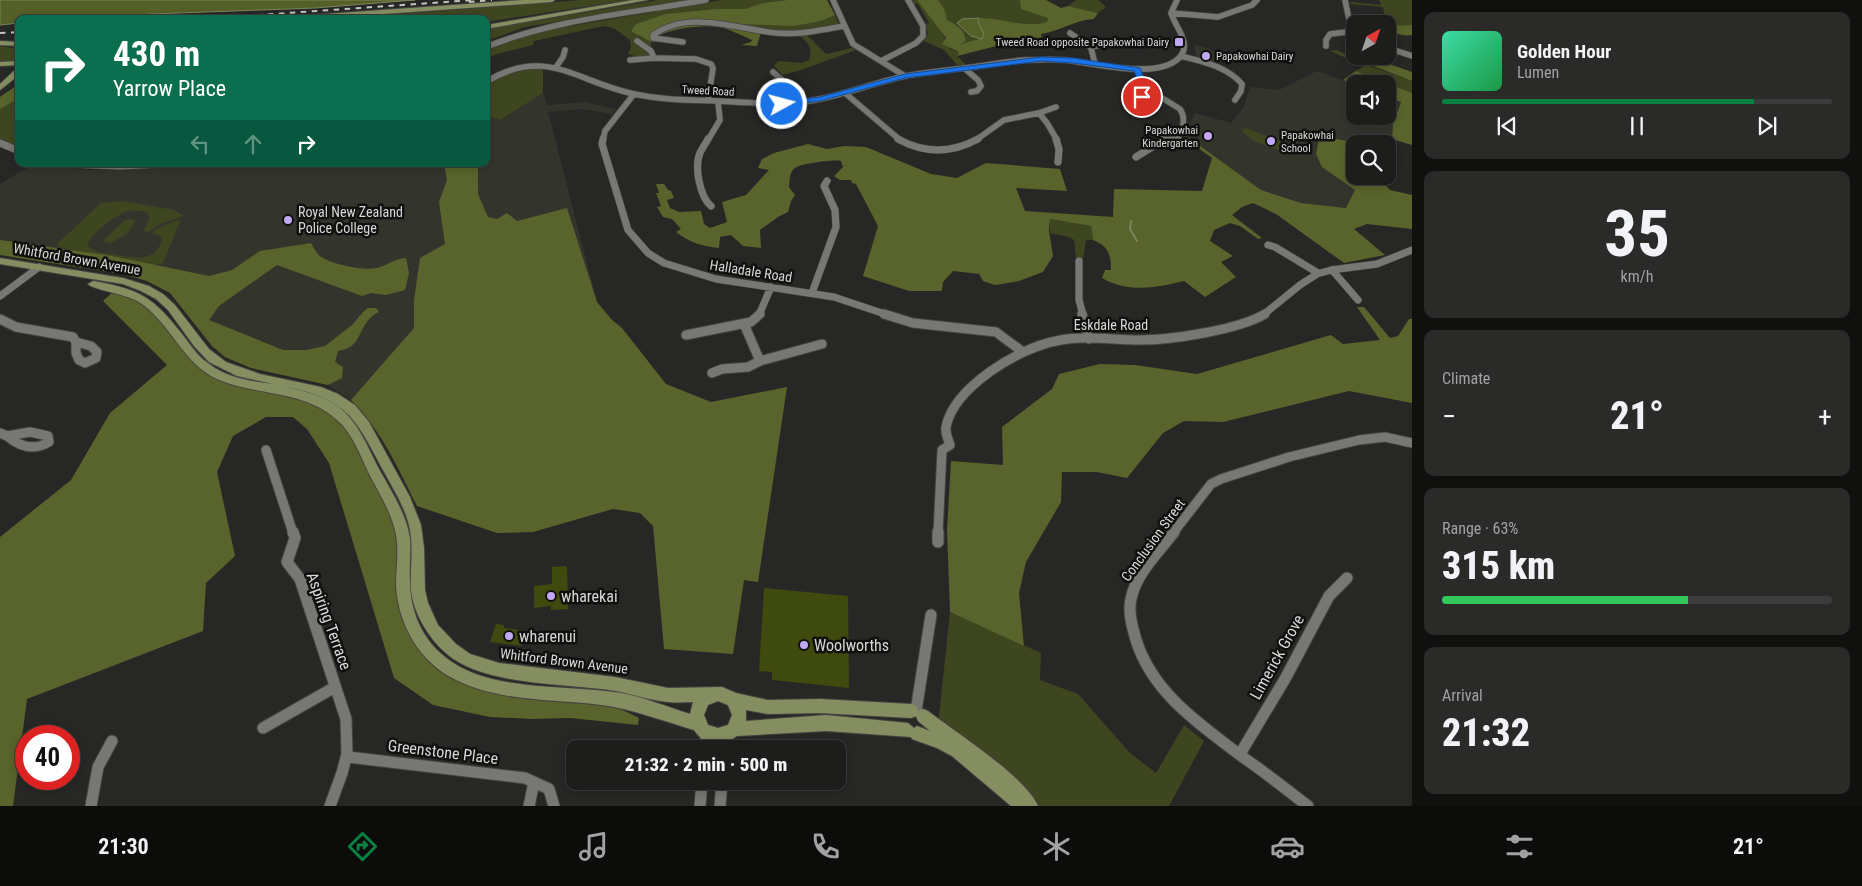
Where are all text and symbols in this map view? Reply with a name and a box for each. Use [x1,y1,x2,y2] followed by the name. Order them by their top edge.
[1346,15,1396,65] north arrow
[1346,15,1396,185] map controls
[113,34,200,75] text: 430 m
[30,35,95,100] icon: right
[996,36,1169,49] place label: Tweed Road opposite Papakowhai Dairy
[1173,36,1185,48] marker: Tweed Road opposite Papakowhai Dairy
[1517,40,1611,63] text: Golden Hour
[1200,50,1212,62] marker: Papakowhai Dairy
[1216,50,1294,63] place label: Papakowhai Dairy
[1517,63,1559,82] text: Lumen
[1346,75,1396,125] button: sound
[113,76,226,101] text: Yarrow Place
[1121,76,1163,118] pin
[755,77,807,129] position arrow
[681,83,735,99] street label: Tweed Road
[1128,83,1156,111] icon: arrive
[1493,112,1521,140] icon: previous
[1623,112,1651,140] icon: pause
[1753,112,1781,140] icon: next
[1142,124,1198,150] place label: Papakowhai Kindergarten
[1281,129,1334,155] place label: Papakowhai School
[186,130,214,158] icon: left
[239,130,267,158] icon: ahead
[292,130,320,158] icon: right
[1202,130,1214,142] marker: Papakowhai Kindergarten
[1265,135,1277,147] marker: Papakowhai School
[1346,135,1396,185] button: search
[1604,196,1670,272] text: 35
[298,204,403,236] place label: Royal New Zealand Police College
[282,214,294,226] marker: Royal New Zealand Police College
[12,240,142,278] street label: Whitford Brown Avenue
[709,257,793,285] street label: Halladale Road
[1621,267,1653,286] text: km/h
[1074,317,1148,333] street label: Eskdale Road
[1442,369,1490,388] text: Climate
[1610,394,1664,438] text: 21°
[1442,400,1456,433] text: −
[1818,400,1832,433] text: +
[1118,496,1188,584] street label: Conclusion Street
[1442,519,1518,538] text: Range · 63%
[1442,544,1555,588] text: 315 km
[303,570,355,672] street label: Aspiring Terrace
[561,587,618,606] place label: wharekai
[545,590,557,602] marker: wharekai
[1246,611,1308,703] street label: Limerick Grove
[519,627,576,646] place label: wharenui
[503,630,515,642] marker: wharenui
[814,636,889,655] place label: Woolworths
[798,639,810,651] marker: Woolworths
[499,645,629,677] street label: Whitford Brown Avenue
[1442,686,1483,705] text: Arrival
[1442,711,1530,755] text: 21:32
[15,725,80,790] speed limit sign: 40
[387,736,499,768] street label: Greenstone Place
[625,753,787,776] text: 21:32 · 2 min · 500 m
[345,829,380,864] icon: directions
[576,829,611,864] icon: music
[808,829,843,864] icon: phone
[1039,829,1074,864] icon: climate
[1270,829,1305,864] icon: car
[1502,829,1537,864] icon: filters
[98,834,149,859] text: 21:30
[1733,834,1764,859] text: 21°

